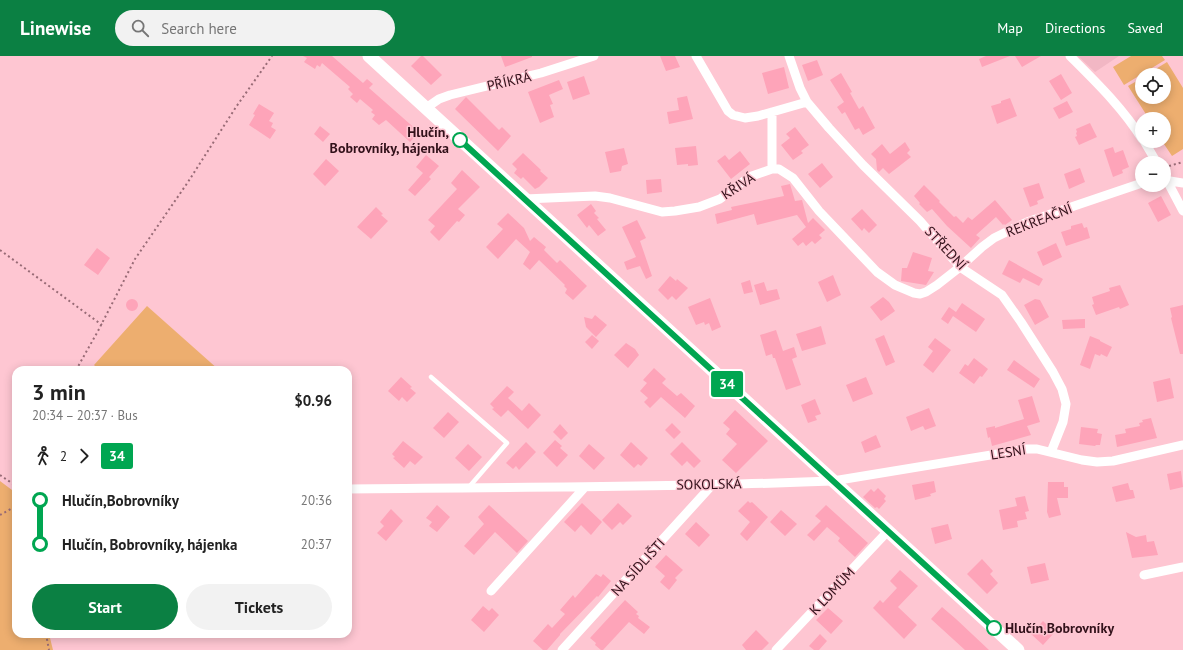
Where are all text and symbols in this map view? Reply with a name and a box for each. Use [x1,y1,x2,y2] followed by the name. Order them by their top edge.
[115,10,395,46] search box
[20,16,91,40] text: Linewise
[129,17,151,39] icon: search
[161,19,237,38] text: Search here
[997,19,1023,37] text: Map
[1045,19,1105,37] text: Directions
[1127,19,1163,37] text: Saved
[485,67,534,95] street label: PŘÍKRÁ
[1135,68,1171,192] map controls
[1135,68,1171,104] button: locate
[1135,112,1171,148] button: +
[330,123,449,157] place label: Hlučín, Bobrovníky, hájenka
[452,132,468,148] marker: Hlučín, Bobrovníky, hájenka
[1135,156,1171,192] button: −
[718,168,759,203] street label: KŘIVÁ
[1003,199,1076,241] street label: REKREAČNÍ
[921,222,972,274] street label: STŘEDNÍ
[709,371,745,397] line badge: 34
[719,375,735,393] text: 34
[32,378,86,406] text: 3 min
[294,391,332,410] text: $0.96
[32,407,138,424] text: 20:34 – 20:37 · Bus
[989,440,1028,464] street label: LESNÍ
[32,445,54,467] icon: walk
[73,445,95,467] icon: forward
[109,447,125,465] text: 34
[60,448,67,465] text: 2
[676,474,743,494] street label: SOKOLSKÁ
[62,491,179,510] text: Hlučín,Bobrovníky
[301,492,332,509] text: 20:36
[607,534,669,600] street label: NA SÍDLIŠTI
[62,535,237,554] text: Hlučín, Bobrovníky, hájenka
[301,536,332,553] text: 20:37
[805,563,859,619] street label: K LOMŮM
[32,584,178,630] button: Start
[186,584,332,630] button: Tickets
[1005,619,1114,637] place label: Hlučín,Bobrovníky
[986,620,1002,636] marker: Hlučín,Bobrovníky

